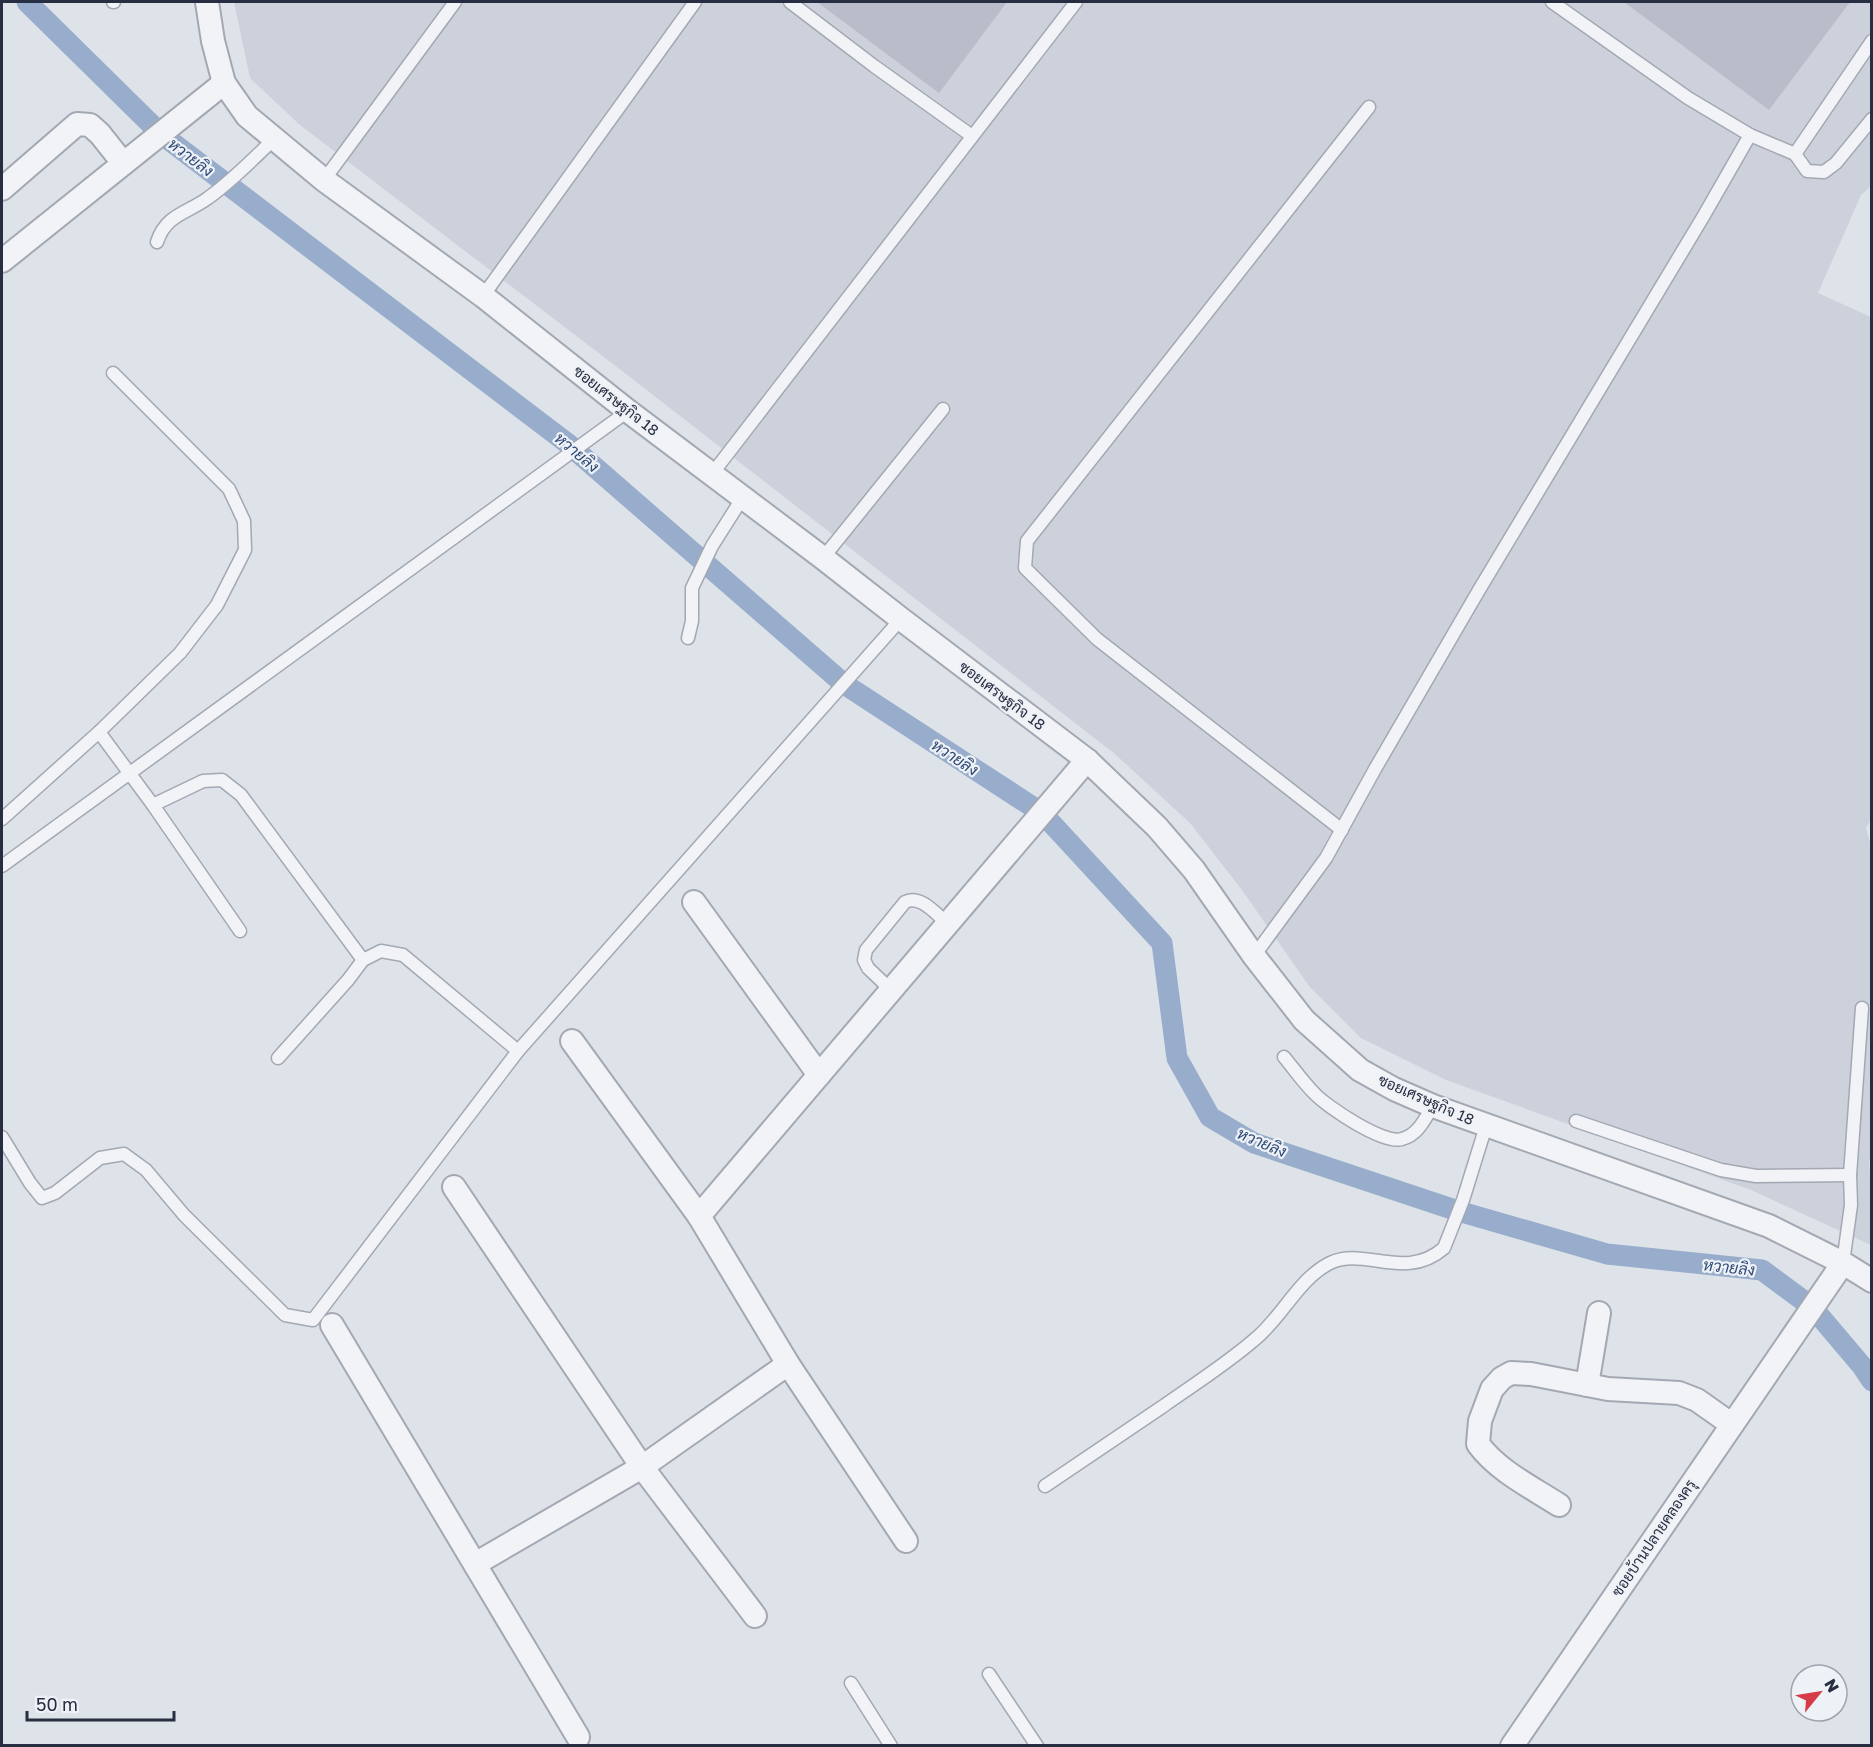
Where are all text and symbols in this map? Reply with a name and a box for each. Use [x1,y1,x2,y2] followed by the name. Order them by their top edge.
[164,133,218,181] water label: หวายลิง
[569,361,663,441] street label: ซอยเศรษฐกิจ 18
[551,428,603,476] water label: หวายลิง
[955,657,1049,735] street label: ซอยเศรษฐกิจ 18
[928,734,982,780] water label: หวายลิง
[1375,1070,1477,1130] street label: ซอยเศรษฐกิจ 18
[1234,1123,1290,1161] water label: หวายลิง
[1702,1254,1756,1280] water label: หวายลิง
[1607,1476,1701,1601] street label: ซอยบ้านปลายคลองครุ
[1789,1663,1849,1723] north arrow
[1820,1675,1844,1696] text: N
[27,1684,174,1722] scale bar
[36,1693,78,1715] text: 50 m

